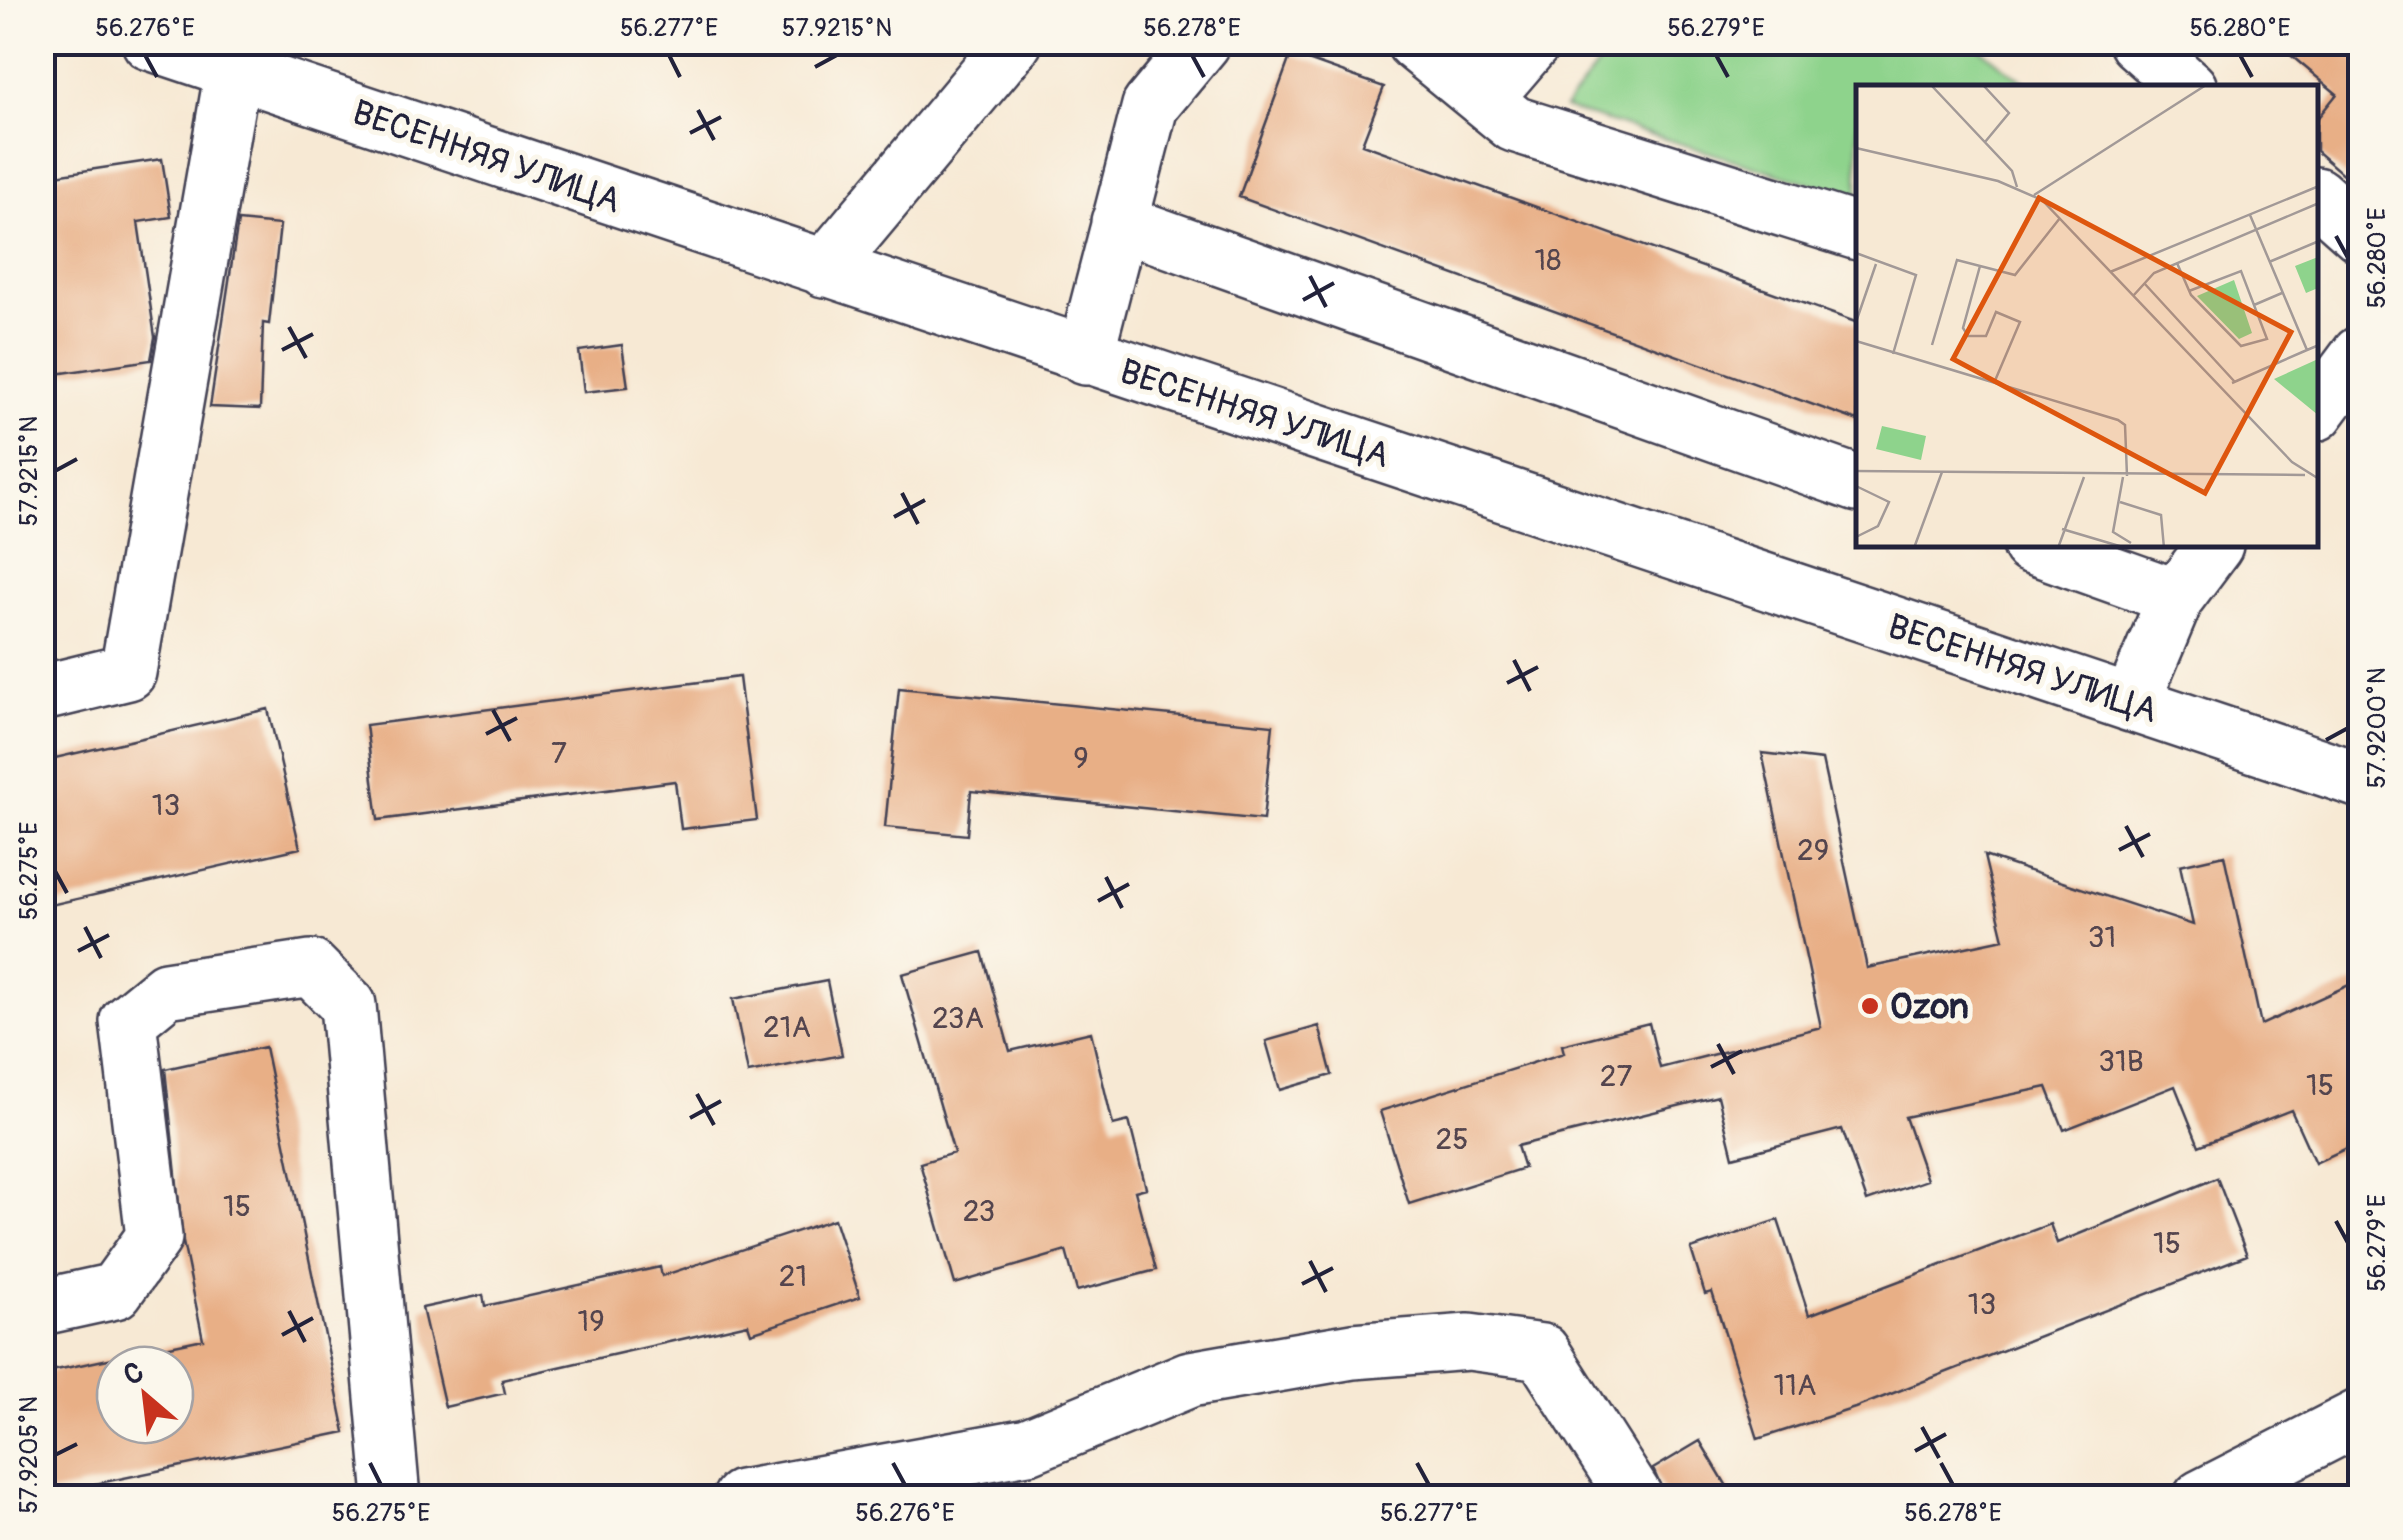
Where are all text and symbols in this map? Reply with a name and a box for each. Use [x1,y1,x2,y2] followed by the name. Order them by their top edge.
[95,13,195,44] text: 56.276°E
[620,13,718,44] text: 56.277°E
[782,13,892,44] text: 57.9215°N
[1143,13,1241,44] text: 56.278°E
[1667,13,1765,44] text: 56.279°E
[2189,13,2291,44] text: 56.280°E
[1856,85,2318,548] inset map
[347,90,627,223] street label: ВЕСЕННЯЯ УЛИЦА
[2362,207,2393,309] text: 56.280°E
[1535,242,1561,279] house number: 18
[1114,350,1395,478] street label: ВЕСЕННЯЯ УЛИЦА
[14,416,45,526] text: 57.9215°N
[1882,605,2163,733] street label: ВЕСЕННЯЯ УЛИЦА
[2362,667,2393,789] text: 57.9200°N
[551,735,567,772] house number: 7
[1073,740,1089,777] house number: 9
[152,787,180,824] house number: 13
[14,822,45,920] text: 56.275°E
[1797,832,1829,869] house number: 29
[2088,919,2116,956] house number: 31
[1890,985,1969,1029] place label: Ozon
[1859,995,1881,1017] marker: Ozon
[932,1000,984,1037] house number: 23А
[763,1009,811,1046] house number: 21А
[2098,1043,2144,1080] house number: 31В
[1600,1058,1632,1095] house number: 27
[2306,1067,2334,1104] house number: 15
[1435,1121,1469,1158] house number: 25
[223,1188,251,1225] house number: 15
[963,1193,995,1230] house number: 23
[2362,1194,2393,1292] text: 56.279°E
[2153,1225,2181,1262] house number: 15
[779,1258,807,1295] house number: 21
[1968,1286,1996,1323] house number: 13
[577,1303,605,1340] house number: 19
[95,1345,195,1445] north arrow
[118,1355,150,1394] text: С
[1774,1367,1816,1404] house number: 11А
[14,1396,45,1514] text: 57.9205°N
[332,1498,430,1529] text: 56.275°E
[855,1498,955,1529] text: 56.276°E
[1380,1498,1478,1529] text: 56.277°E
[1904,1498,2002,1529] text: 56.278°E

